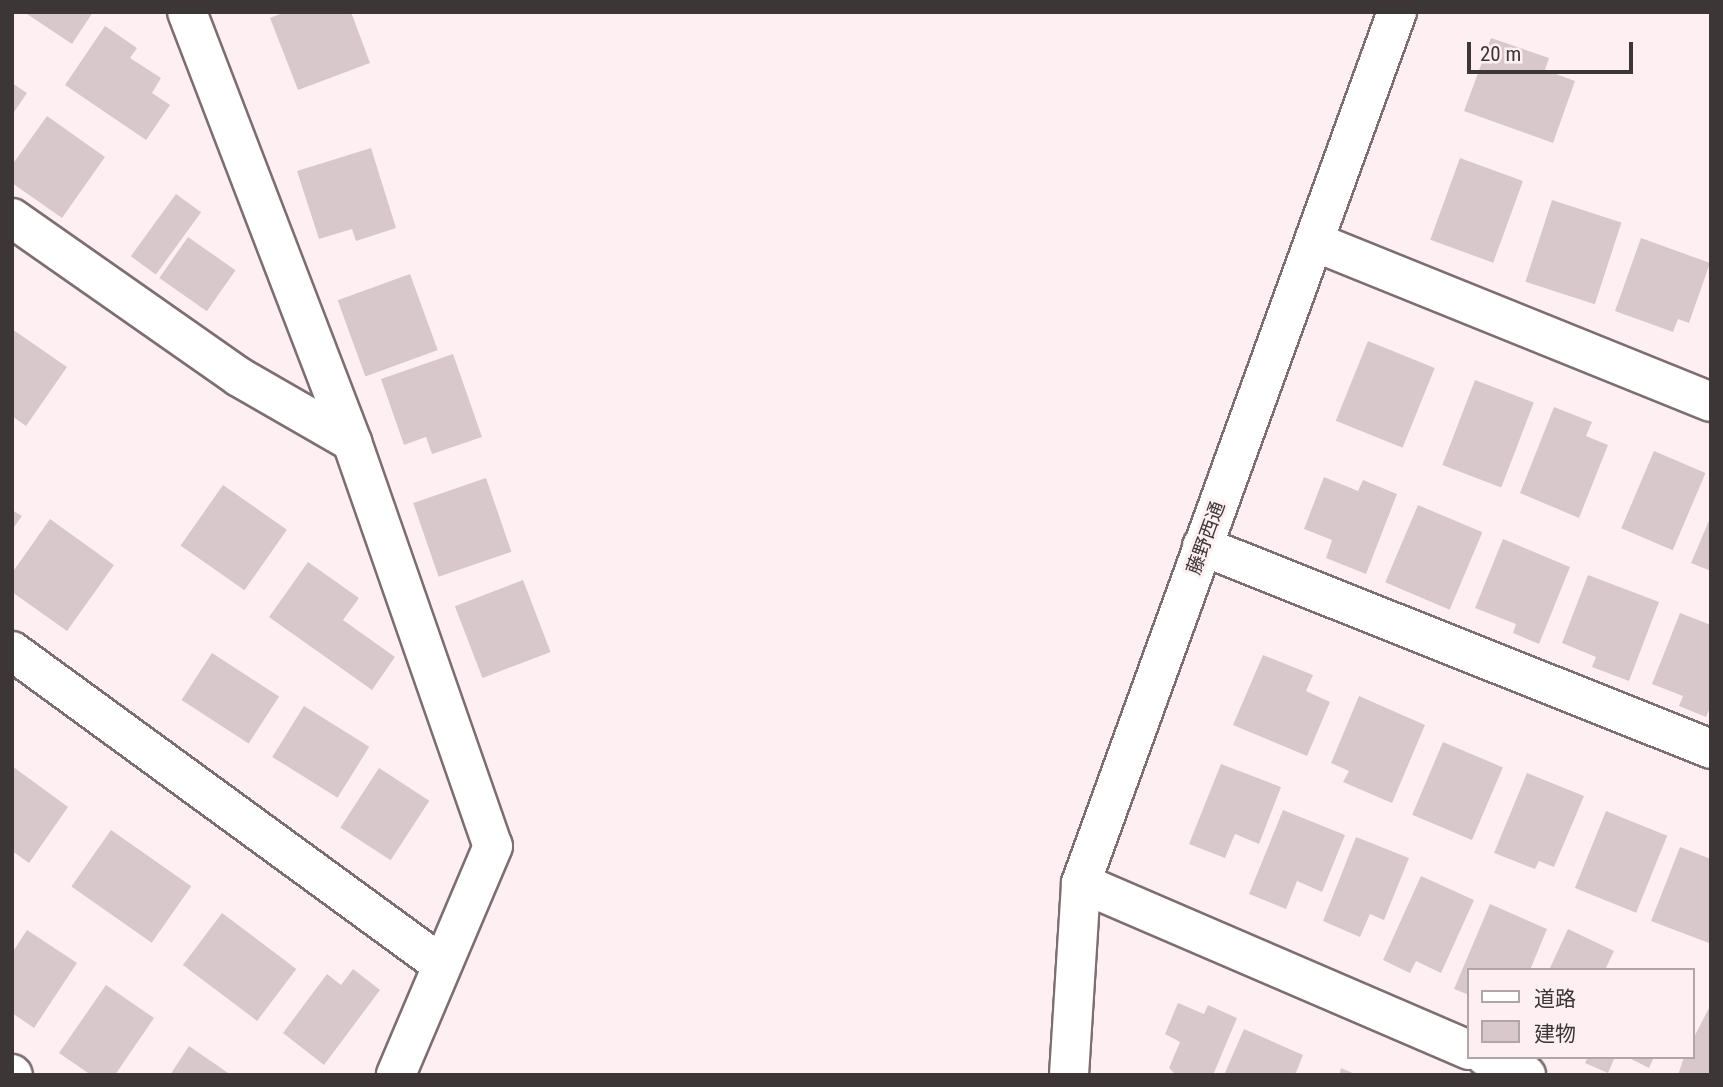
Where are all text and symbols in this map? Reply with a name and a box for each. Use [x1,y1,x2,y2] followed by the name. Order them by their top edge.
[1471,28,1637,72] scale bar
[1480,42,1521,66] text: 20 m
[1182,498,1230,578] street label: 藤野西通
[1468,968,1695,1059] legend
[1534,987,1576,1011] text: 道路
[1534,1022,1576,1046] text: 建物

